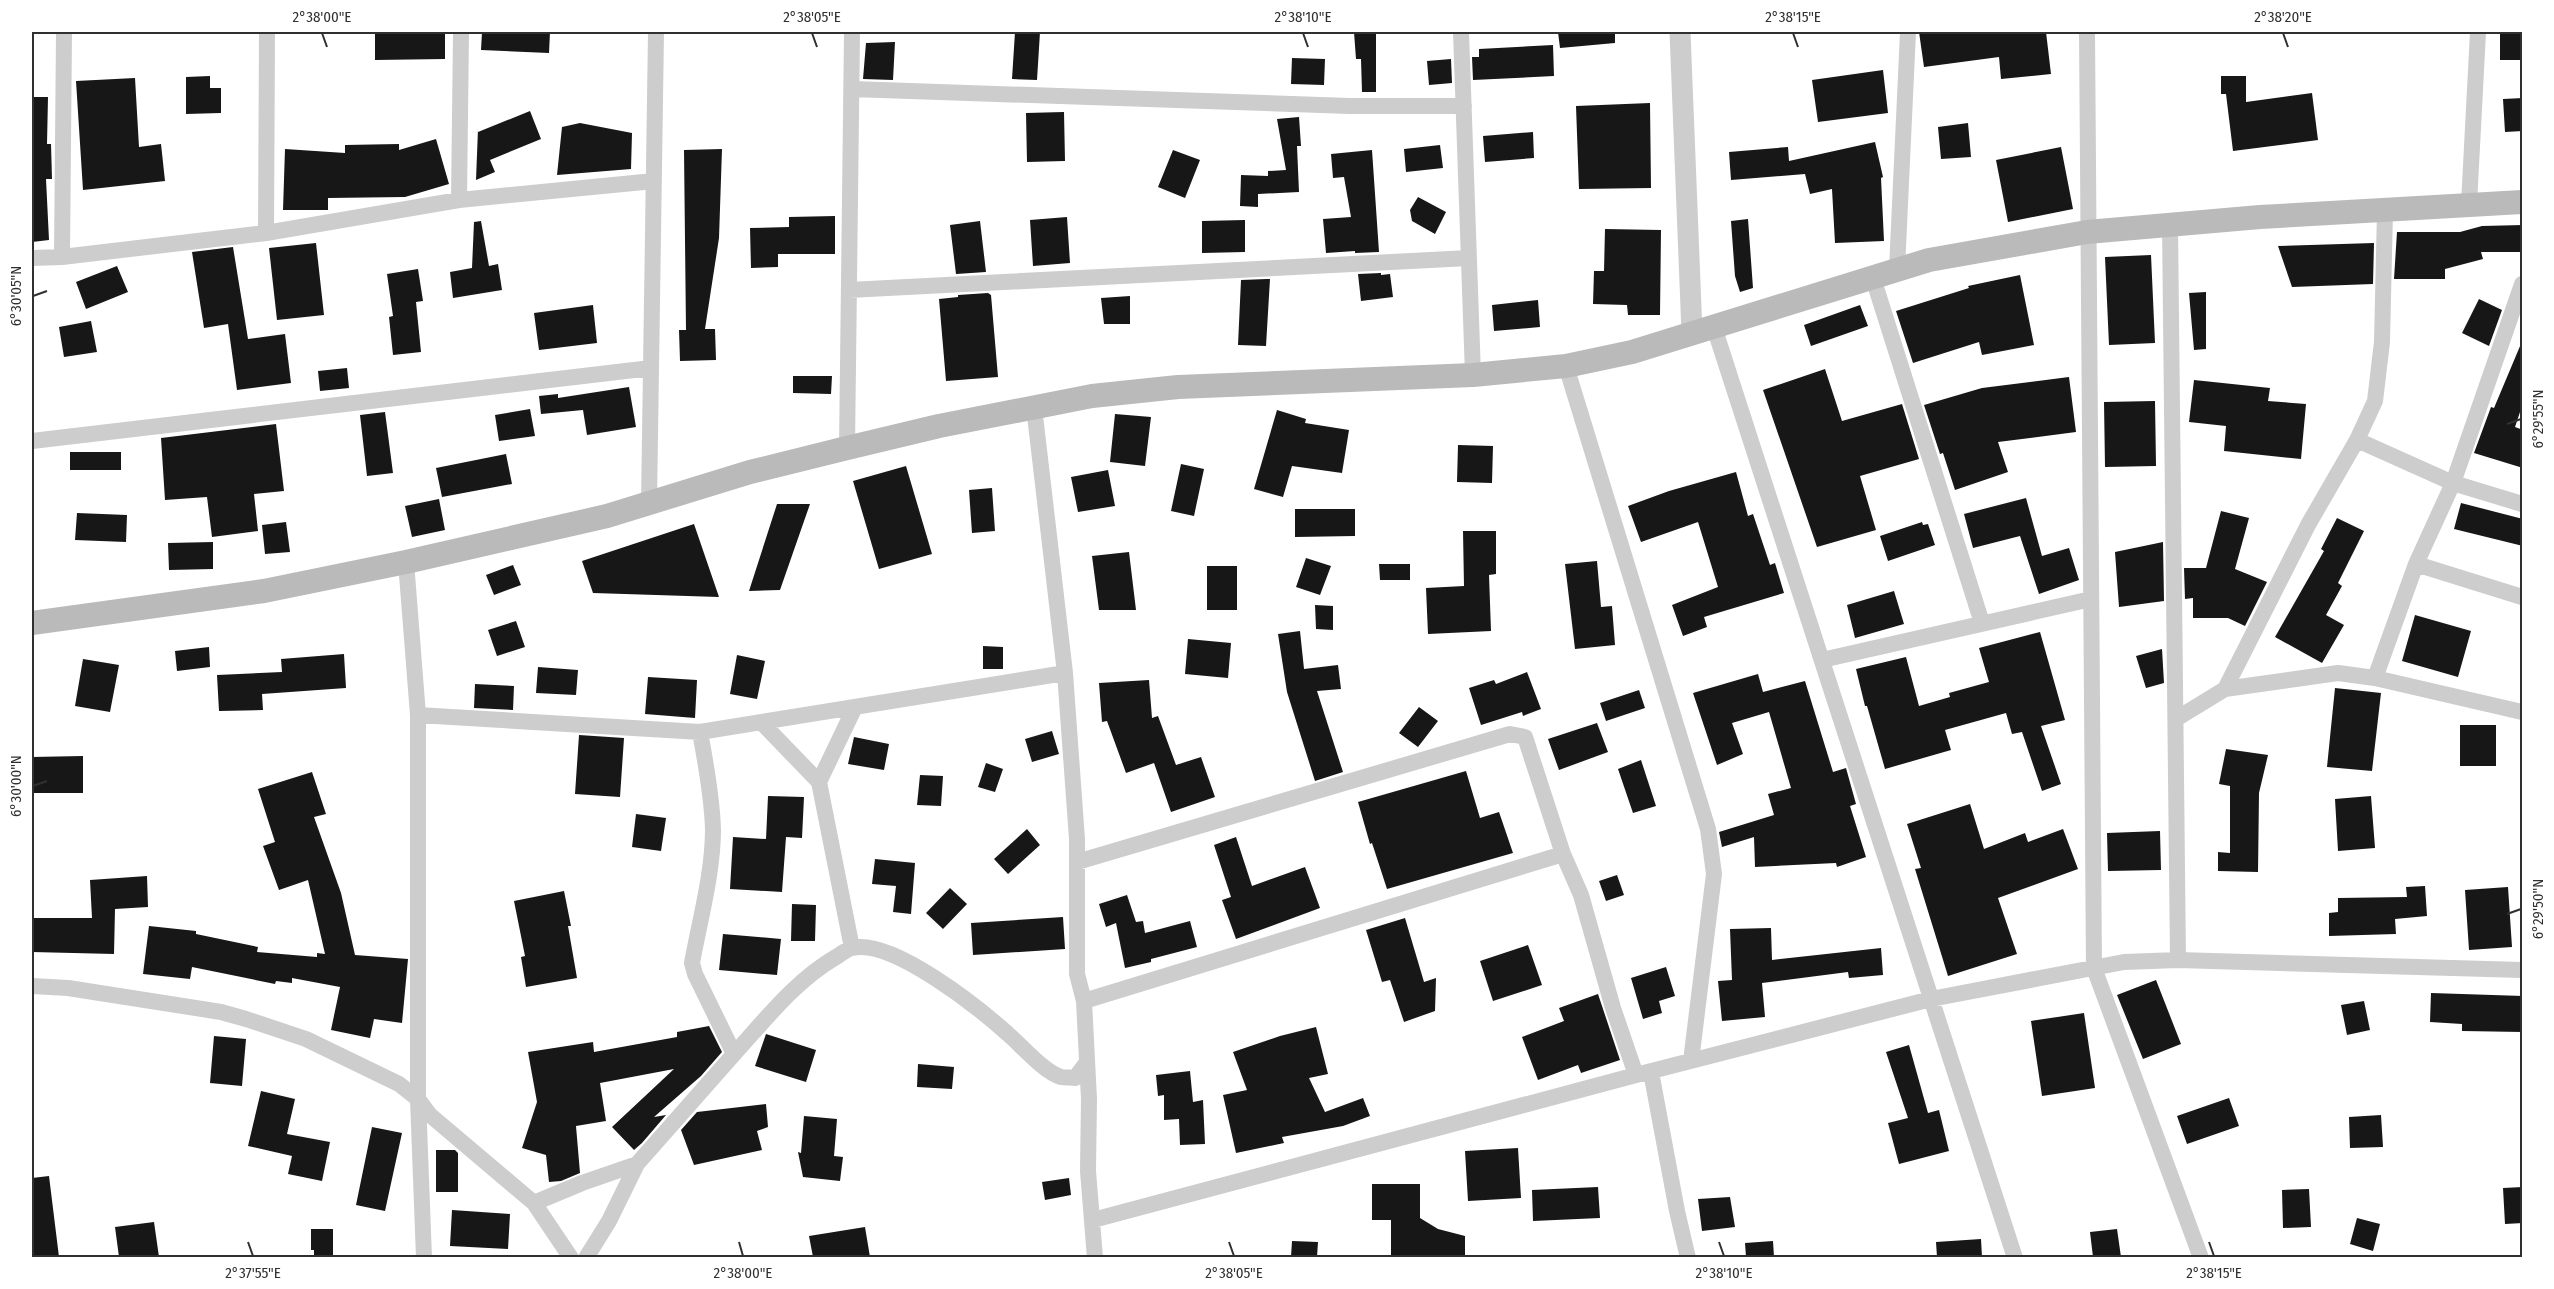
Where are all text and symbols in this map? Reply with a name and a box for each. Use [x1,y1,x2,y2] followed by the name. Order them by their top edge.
[293,8,351,26] text: 2°38'00"E
[783,8,841,26] text: 2°38'05"E
[1275,8,1331,26] text: 2°38'10"E
[1765,8,1821,26] text: 2°38'15"E
[2254,8,2312,26] text: 2°38'20"E
[7,266,25,326] text: 6°30'05"N
[2529,389,2547,449] text: 6°29'55"N
[7,755,25,817] text: 6°30'00"N
[2529,879,2547,939] text: 6°29'50"N
[225,1264,281,1282] text: 2°37'55"E
[714,1264,772,1282] text: 2°38'00"E
[1205,1264,1263,1282] text: 2°38'05"E
[1696,1264,1752,1282] text: 2°38'10"E
[2186,1264,2242,1282] text: 2°38'15"E

